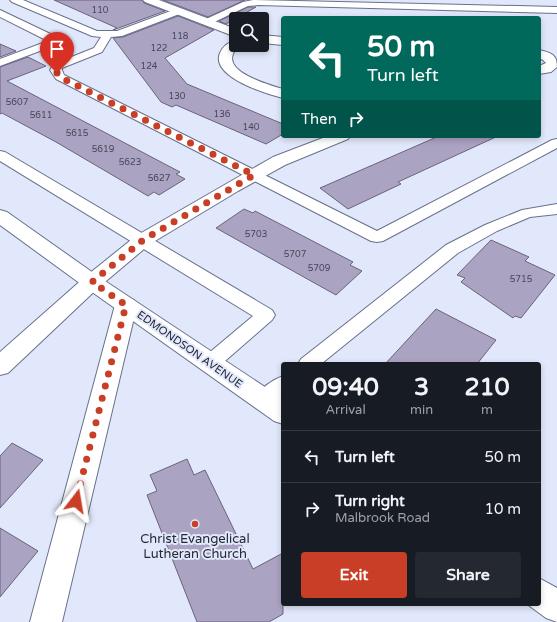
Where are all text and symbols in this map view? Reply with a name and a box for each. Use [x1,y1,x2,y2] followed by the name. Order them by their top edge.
[92,5,109,16] house number: 110
[229,12,269,52] map controls
[229,12,269,52] button: search
[367,30,435,64] text: 50 m
[172,31,189,42] house number: 118
[40,32,74,73] pin
[301,32,353,84] icon: left
[46,38,68,60] icon: arrive
[151,43,167,54] house number: 122
[141,61,158,72] house number: 124
[367,64,439,86] text: Turn left
[169,91,186,102] house number: 130
[6,97,29,108] house number: 5607
[345,108,367,130] icon: right
[214,109,231,120] house number: 136
[30,110,52,121] house number: 5611
[301,110,337,128] text: Then
[243,122,260,133] house number: 140
[66,128,89,139] house number: 5615
[92,144,115,155] house number: 5619
[119,157,141,168] house number: 5623
[148,173,171,184] house number: 5627
[245,229,267,240] house number: 5703
[284,249,307,260] house number: 5707
[308,263,331,274] house number: 5709
[510,274,533,285] house number: 5715
[134,308,245,391] street label: EDMONDSON AVENUE
[312,373,379,402] text: 09:40
[414,373,429,402] text: 3
[464,373,510,402] text: 210
[325,402,366,418] text: Arrival
[410,402,433,418] text: min
[481,402,493,418] text: m
[301,446,323,468] icon: left
[335,448,395,466] text: Turn left
[484,448,521,466] text: 50 m
[55,480,97,522] position arrow
[335,492,405,510] text: Turn right
[301,498,323,520] icon: right
[484,500,521,518] text: 10 m
[335,510,430,526] text: Malbrook Road
[190,519,200,529] marker: Christ Evangelical Lutheran Church
[140,531,250,562] place label: Christ Evangelical Lutheran Church
[301,552,407,598] button: Exit
[415,552,521,598] button: Share

